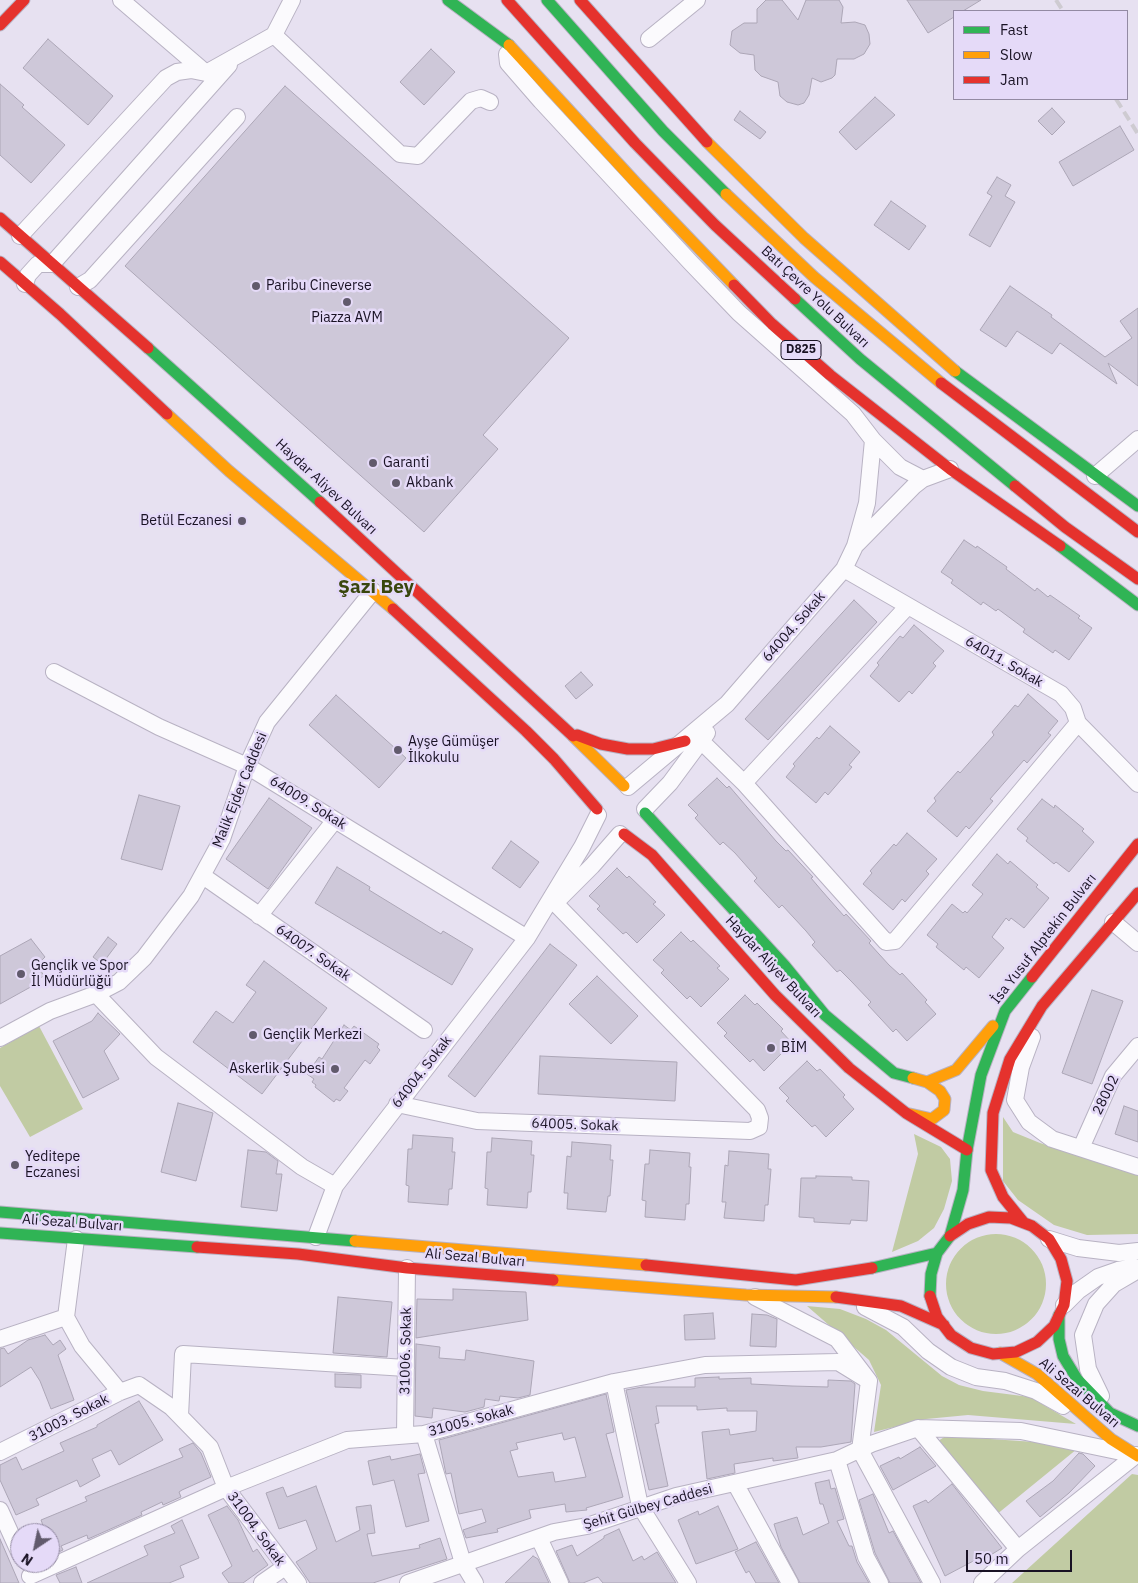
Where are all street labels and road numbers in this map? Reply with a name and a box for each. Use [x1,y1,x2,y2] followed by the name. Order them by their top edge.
[757,243,873,351] street label: Batı Çevre Yolu Bulvarı
[781,340,821,360] road number: D825
[272,436,380,538] street label: Haydar Aliyev Bulvarı
[759,589,829,665] street label: 64004. Sokak
[962,633,1046,691] street label: 64011. Sokak
[209,730,271,850] street label: Malik Ejder Caddesi
[267,773,349,833] street label: 64009. Sokak
[988,870,1100,1008] street label: İsa Yusuf Alptekin Bulvarı
[722,913,824,1021] street label: Haydar Aliyev Bulvarı
[272,921,354,985] street label: 64007. Sokak
[389,1032,455,1112] street label: 64004. Sokak
[1089,1072,1123,1118] street label: 28002
[531,1115,619,1135] street label: 64005. Sokak
[22,1211,122,1235] street label: Ali Sezal Bulvarı
[424,1245,526,1271] street label: Ali Sezal Bulvarı
[397,1307,415,1395] street label: 31006. Sokak
[1035,1355,1123,1431] street label: Ali Sezai Bulvarı
[26,1391,112,1445] street label: 31003. Sokak
[427,1402,515,1440] street label: 31005. Sokak
[582,1481,714,1533] street label: Şehit Gülbey Caddesi
[224,1489,288,1569] street label: 31004. Sokak

